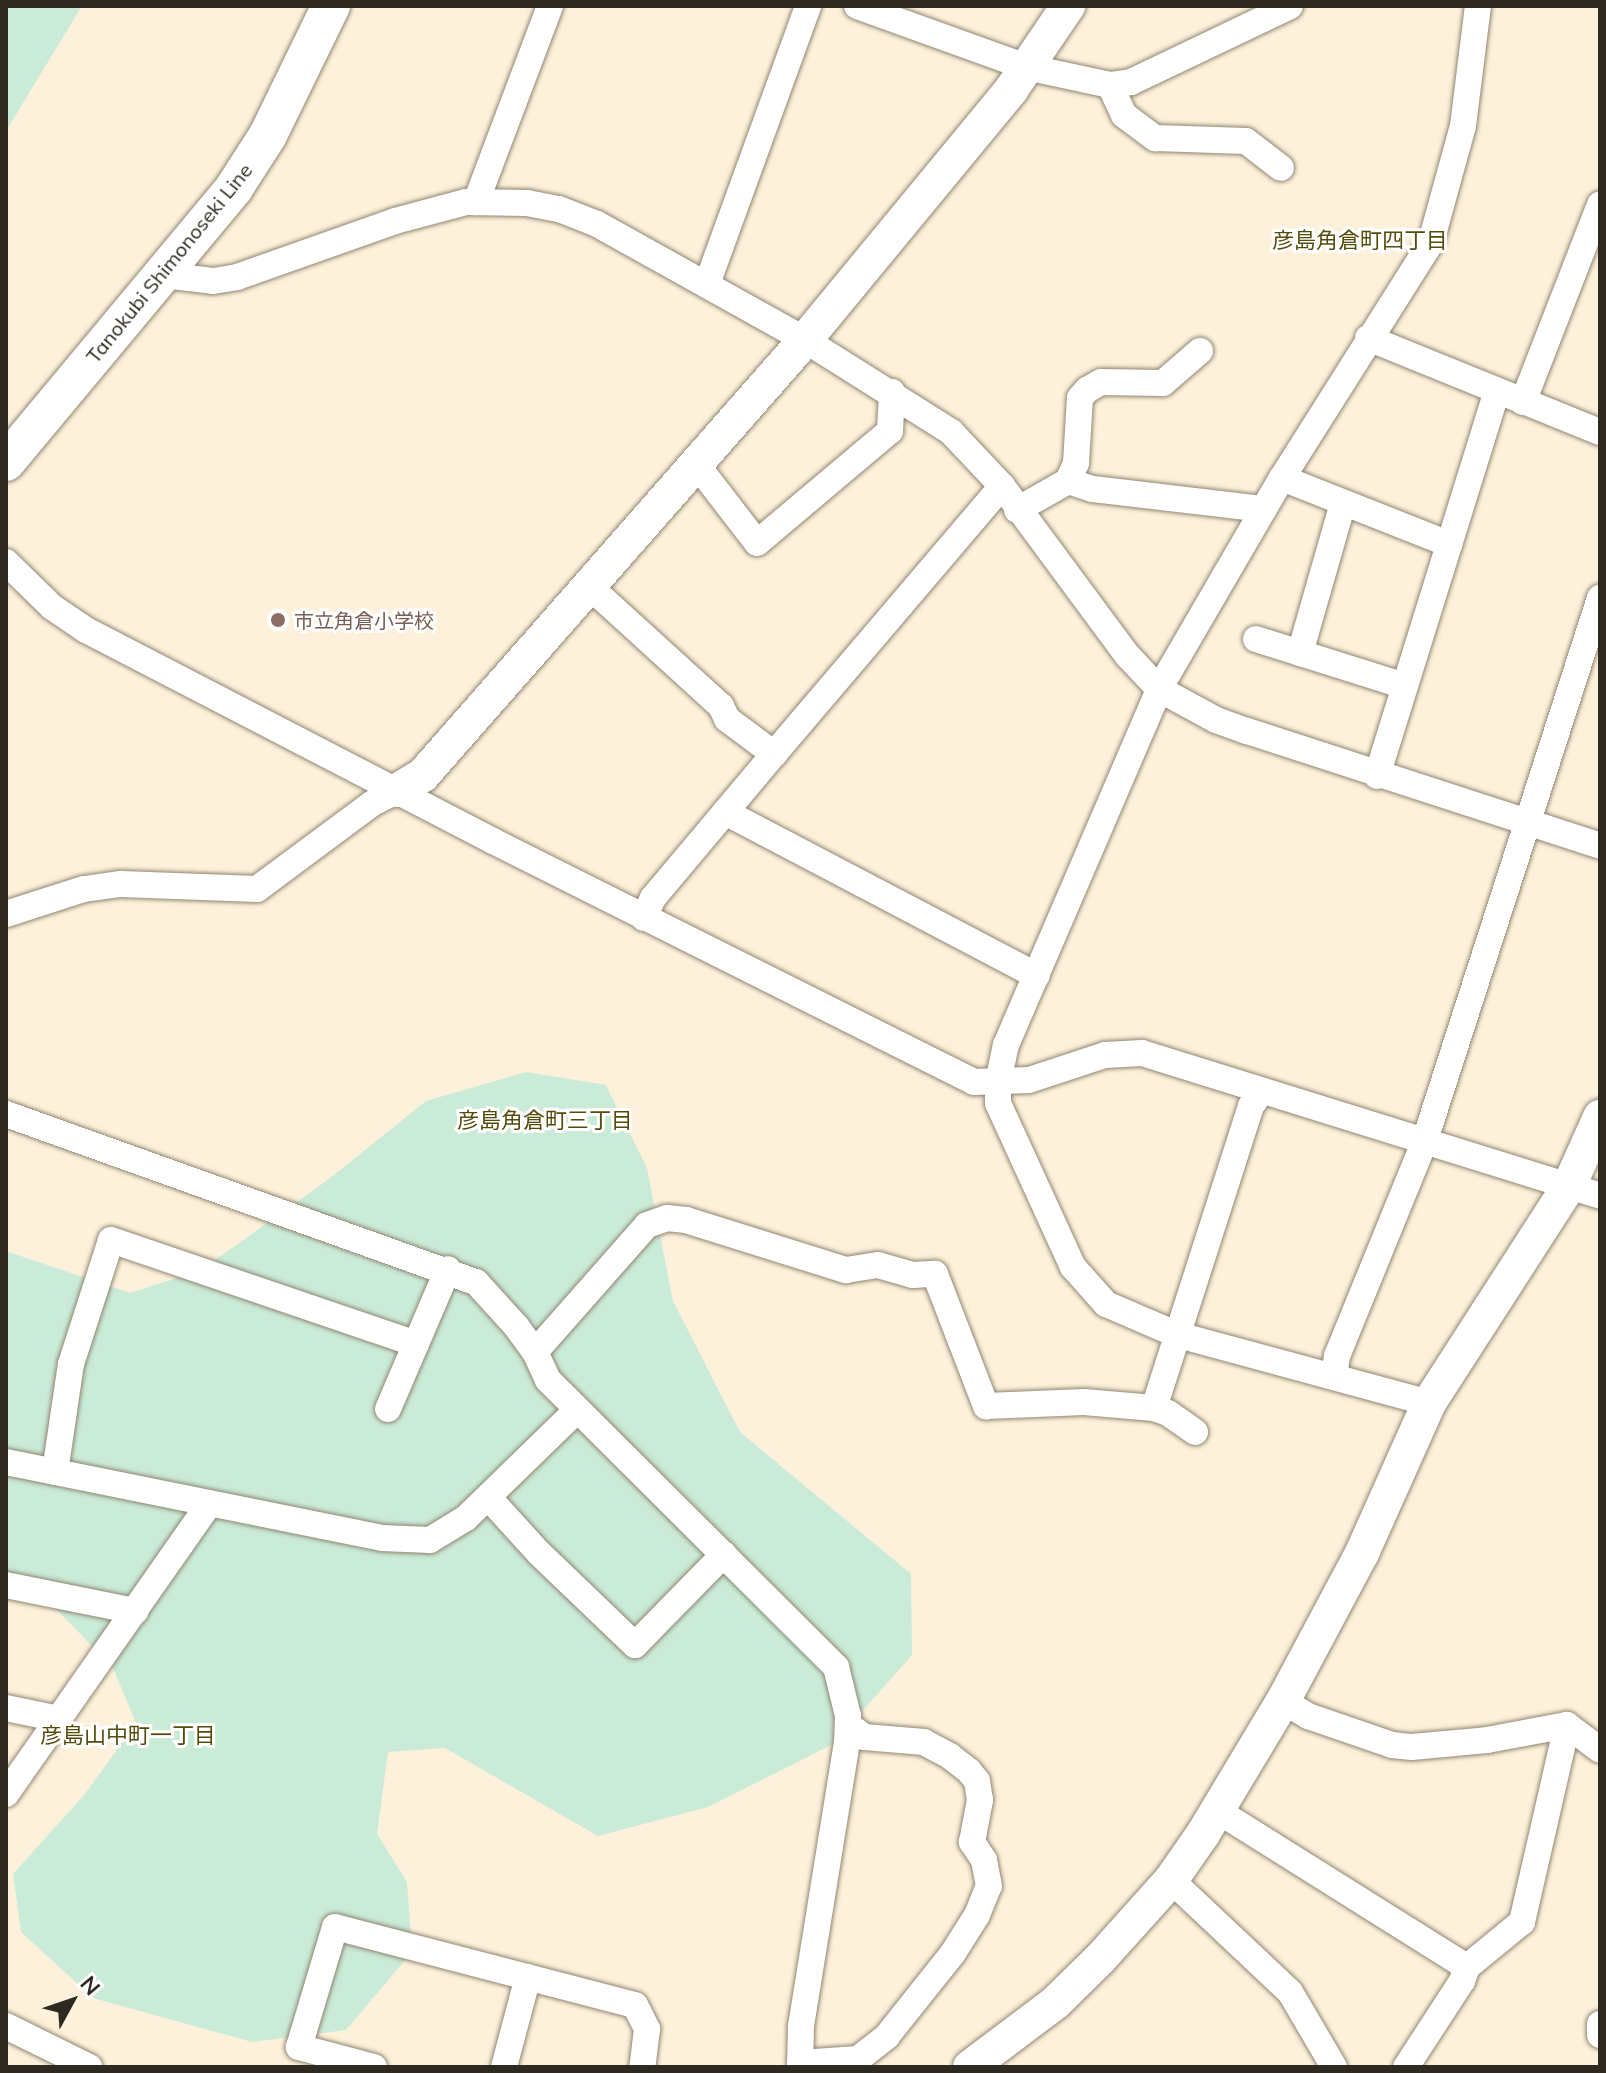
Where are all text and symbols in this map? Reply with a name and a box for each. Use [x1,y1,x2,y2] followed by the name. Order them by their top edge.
[81,158,257,368] street label: Tanokubi Shimonoseki Line
[1272,228,1448,254] district label: 彦島角倉町四丁目
[294,608,434,632] place label: 市立角倉小学校
[269,611,287,629] marker: 市立角倉小学校
[457,1108,633,1134] district label: 彦島角倉町三丁目
[40,1723,216,1749] district label: 彦島山中町一丁目
[32,1961,112,2041] north arrow
[74,1970,106,2001] text: N

